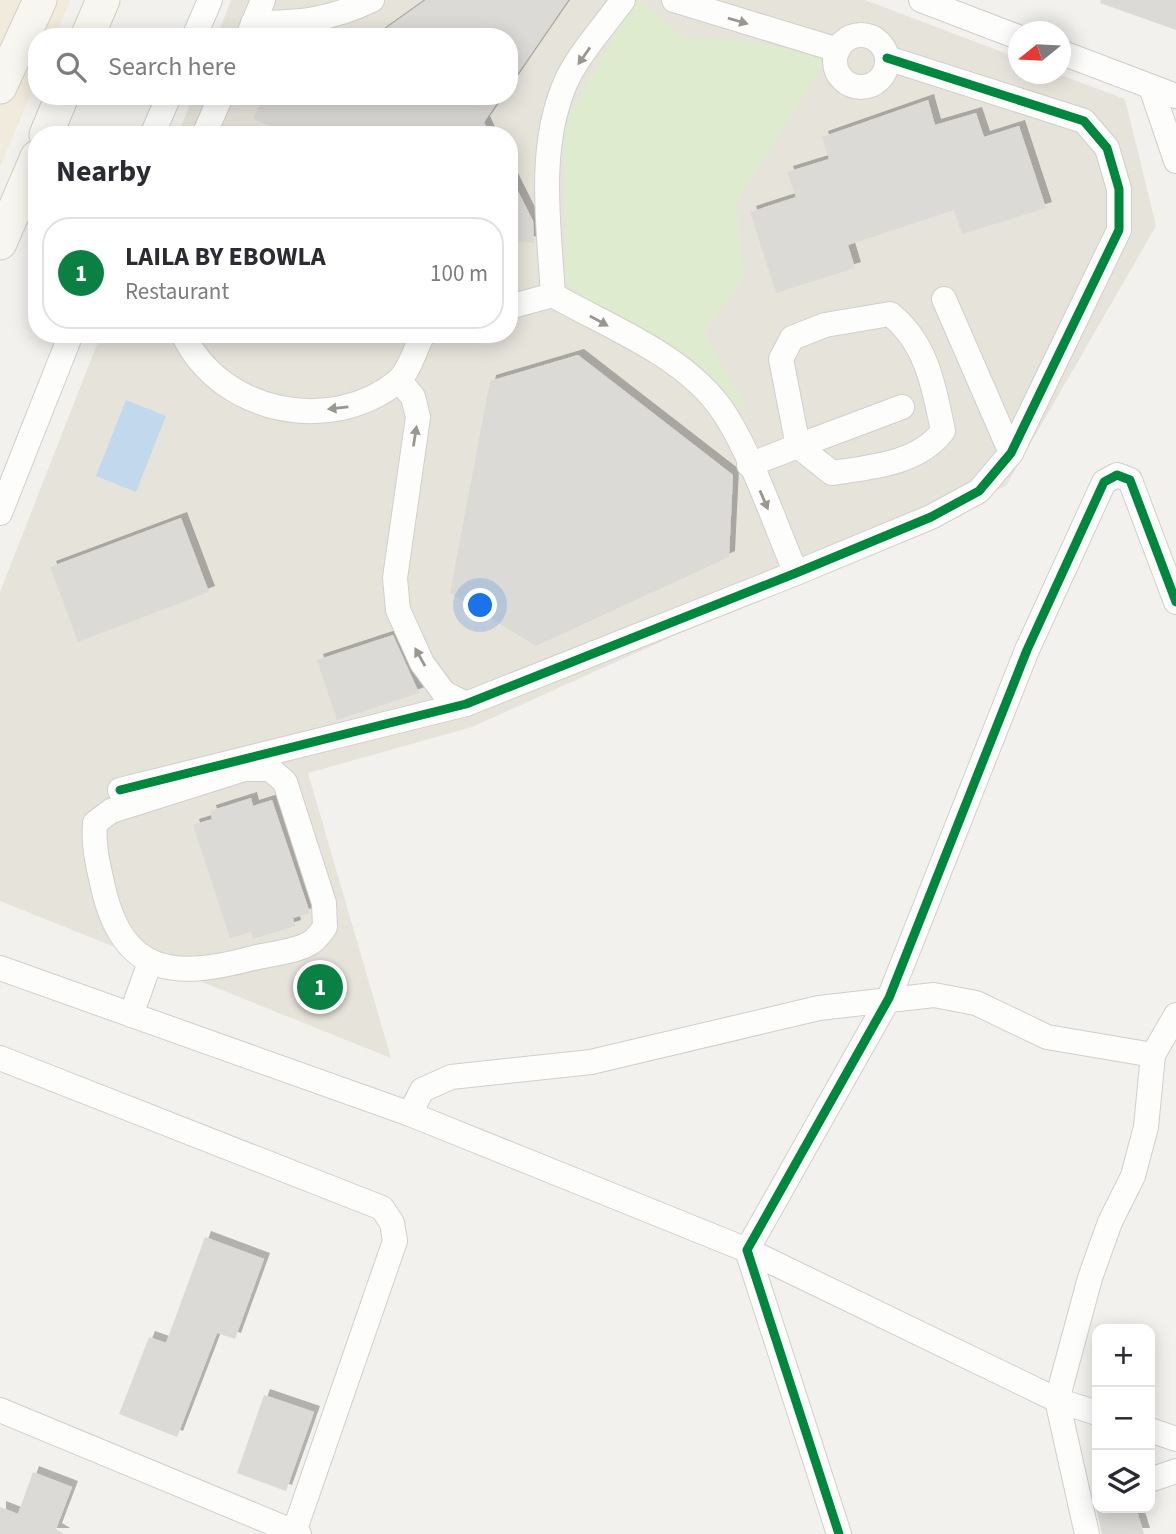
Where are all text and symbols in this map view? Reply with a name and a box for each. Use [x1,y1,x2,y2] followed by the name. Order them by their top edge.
[728,17,749,27] one-way arrow
[1008,21,1071,84] north arrow
[28,28,518,105] search box
[577,47,591,65] one-way arrow
[52,48,90,86] icon: search
[108,48,236,85] text: Search here
[56,150,151,193] text: Nearby
[125,238,326,275] text: LAILA BY EBOWLA
[75,257,87,290] text: 1
[430,257,488,290] text: 100 m
[125,275,229,308] text: Restaurant
[589,315,609,327] one-way arrow
[327,403,349,414] one-way arrow
[410,424,421,446] one-way arrow
[759,489,770,510] one-way arrow
[463,588,497,622] your location
[414,647,426,666] one-way arrow
[297,961,343,1013] pin: 1
[1092,1324,1155,1513] map controls
[1092,1324,1155,1387] button: +
[1092,1387,1155,1450] button: −
[1092,1450,1155,1513] button: layers

